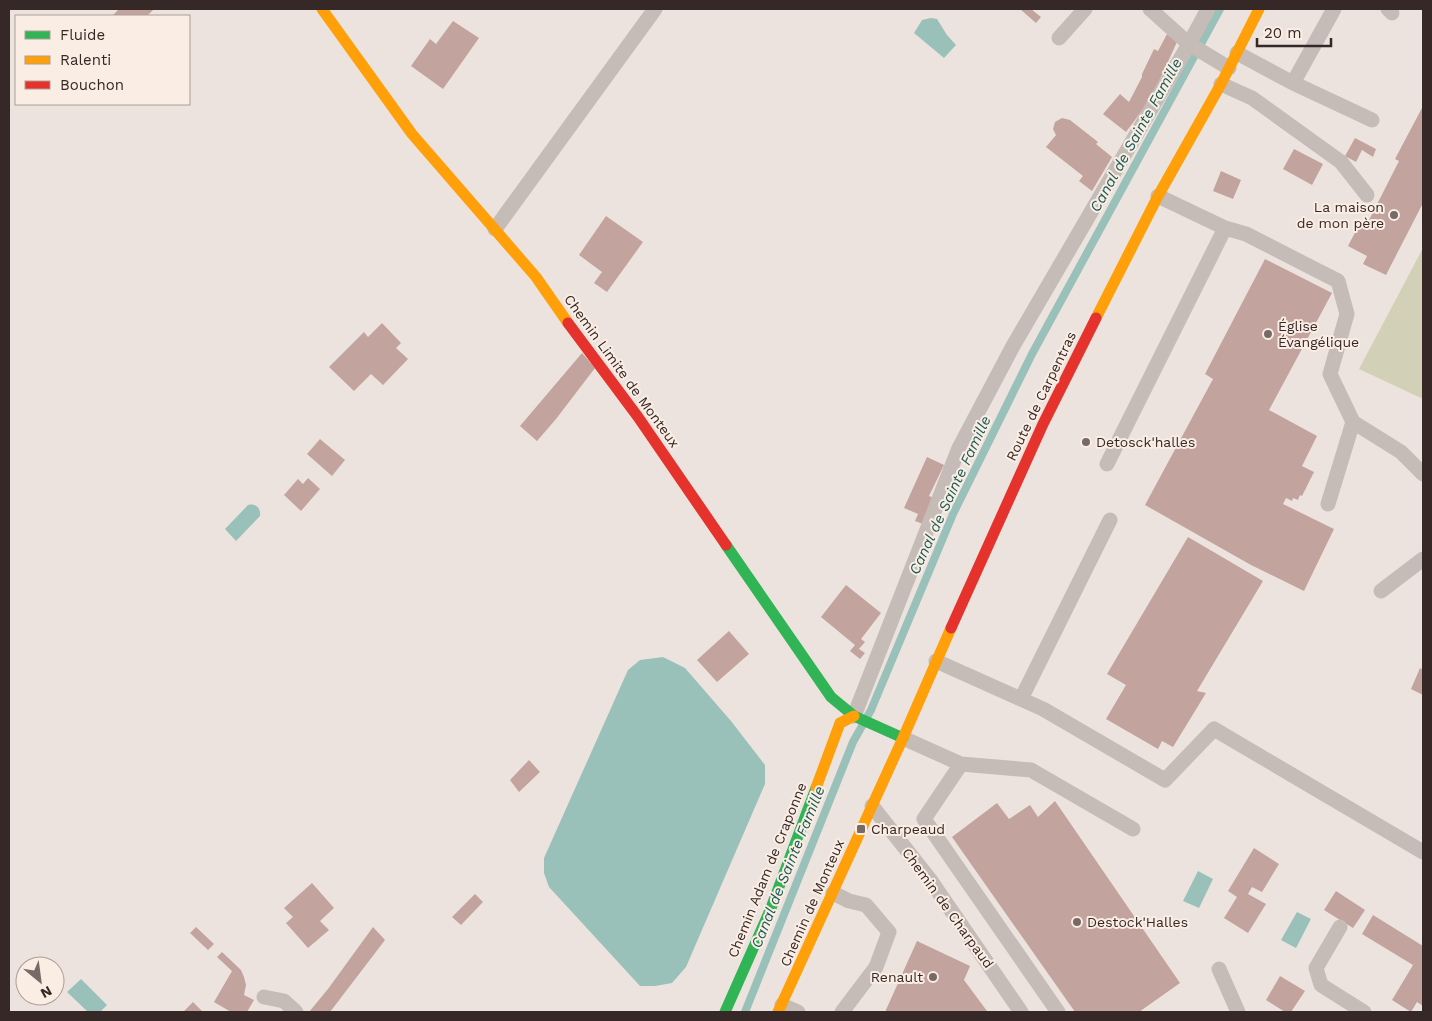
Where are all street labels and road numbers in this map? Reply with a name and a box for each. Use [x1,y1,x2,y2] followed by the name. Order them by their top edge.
[561,291,683,451] street label: Chemin Limite de Monteux
[1003,329,1079,463] street label: Route de Carpentras
[724,780,810,960] street label: Chemin Adam de Craponne
[777,837,847,969] street label: Chemin de Monteux
[899,845,997,971] street label: Chemin de Charpaud

